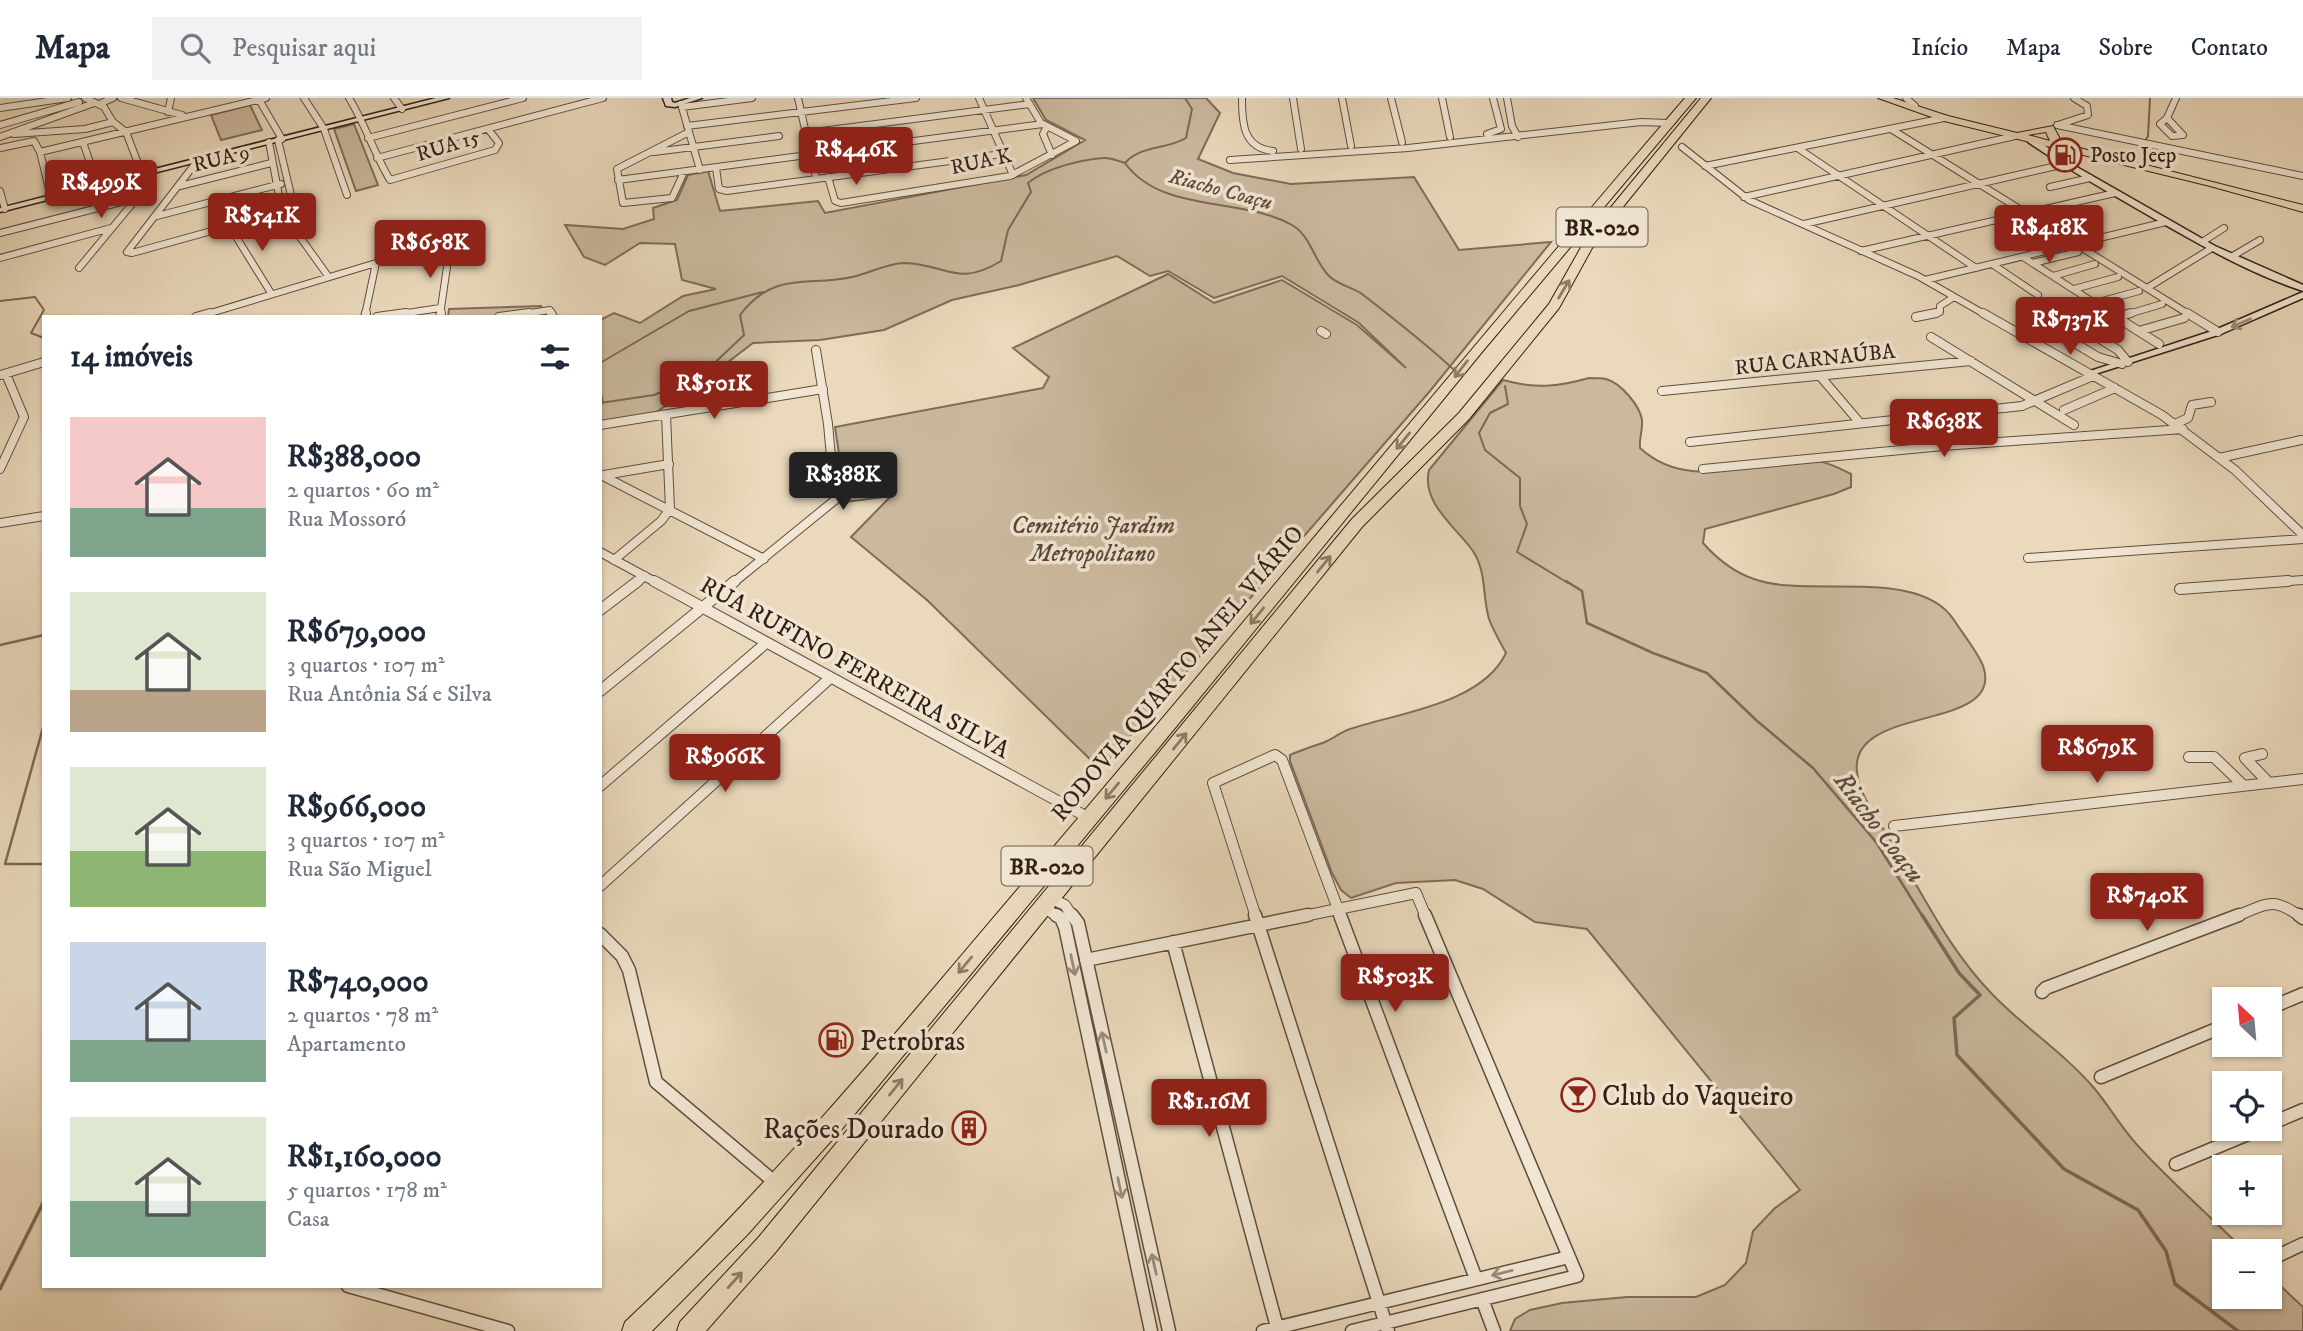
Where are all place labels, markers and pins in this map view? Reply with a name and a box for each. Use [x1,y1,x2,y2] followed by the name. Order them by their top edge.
[799,127,913,187] pin: R$446K
[2046,136,2084,174] fuel station icon: Posto Jeep
[2090,143,2176,169] place label: Posto Jeep
[44,160,158,220] pin: R$499K
[205,194,319,253] pin: R$541K
[1992,206,2106,265] pin: R$418K
[373,220,487,280] pin: R$658K
[2013,298,2127,357] pin: R$737K
[657,362,771,421] pin: R$501K
[1887,400,2001,459] pin: R$638K
[786,452,900,512] pin: R$388K
[2040,726,2154,785] pin: R$679K
[668,734,782,794] pin: R$966K
[2090,874,2204,933] pin: R$740K
[1338,954,1452,1014] pin: R$503K
[817,1021,855,1059] fuel station icon: Petrobras
[860,1024,965,1059] place label: Petrobras
[1559,1076,1597,1114] bar icon: Club do Vaqueiro
[1602,1079,1793,1114] place label: Club do Vaqueiro
[1144,1080,1274,1139] pin: R$1.16M
[950,1109,988,1147] building icon: Rações Dourado
[763,1112,944,1147] place label: Rações Dourado

